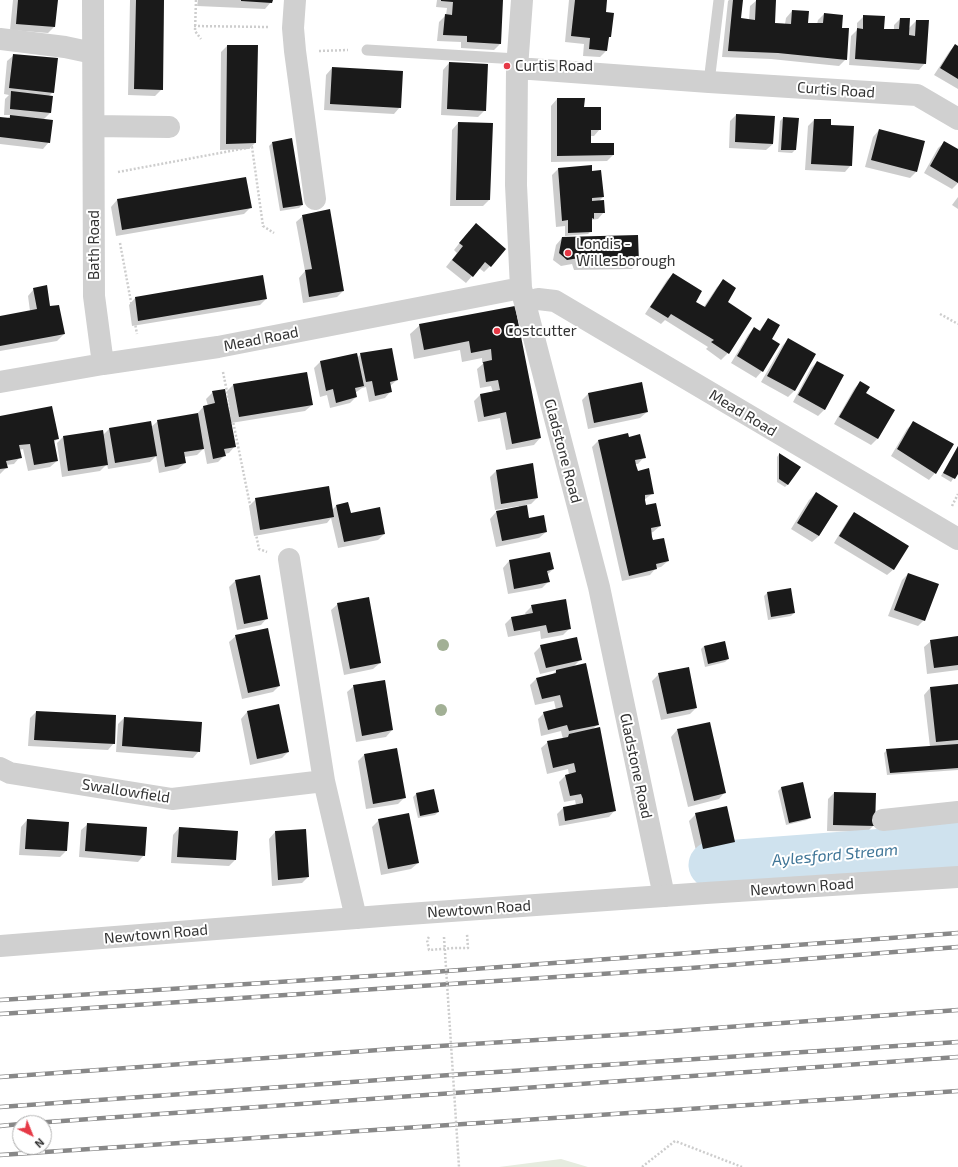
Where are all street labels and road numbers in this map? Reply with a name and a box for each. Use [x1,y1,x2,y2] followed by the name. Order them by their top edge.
[796,78,876,102] street label: Curtis Road
[85,210,103,280] street label: Bath Road
[222,323,300,355] street label: Mead Road
[706,386,780,440] street label: Mead Road
[540,397,586,505] street label: Gladstone Road
[616,712,656,820] street label: Gladstone Road
[81,775,171,807] street label: Swallowfield
[749,874,855,900] street label: Newtown Road
[426,896,532,922] street label: Newtown Road
[103,920,209,948] street label: Newtown Road

